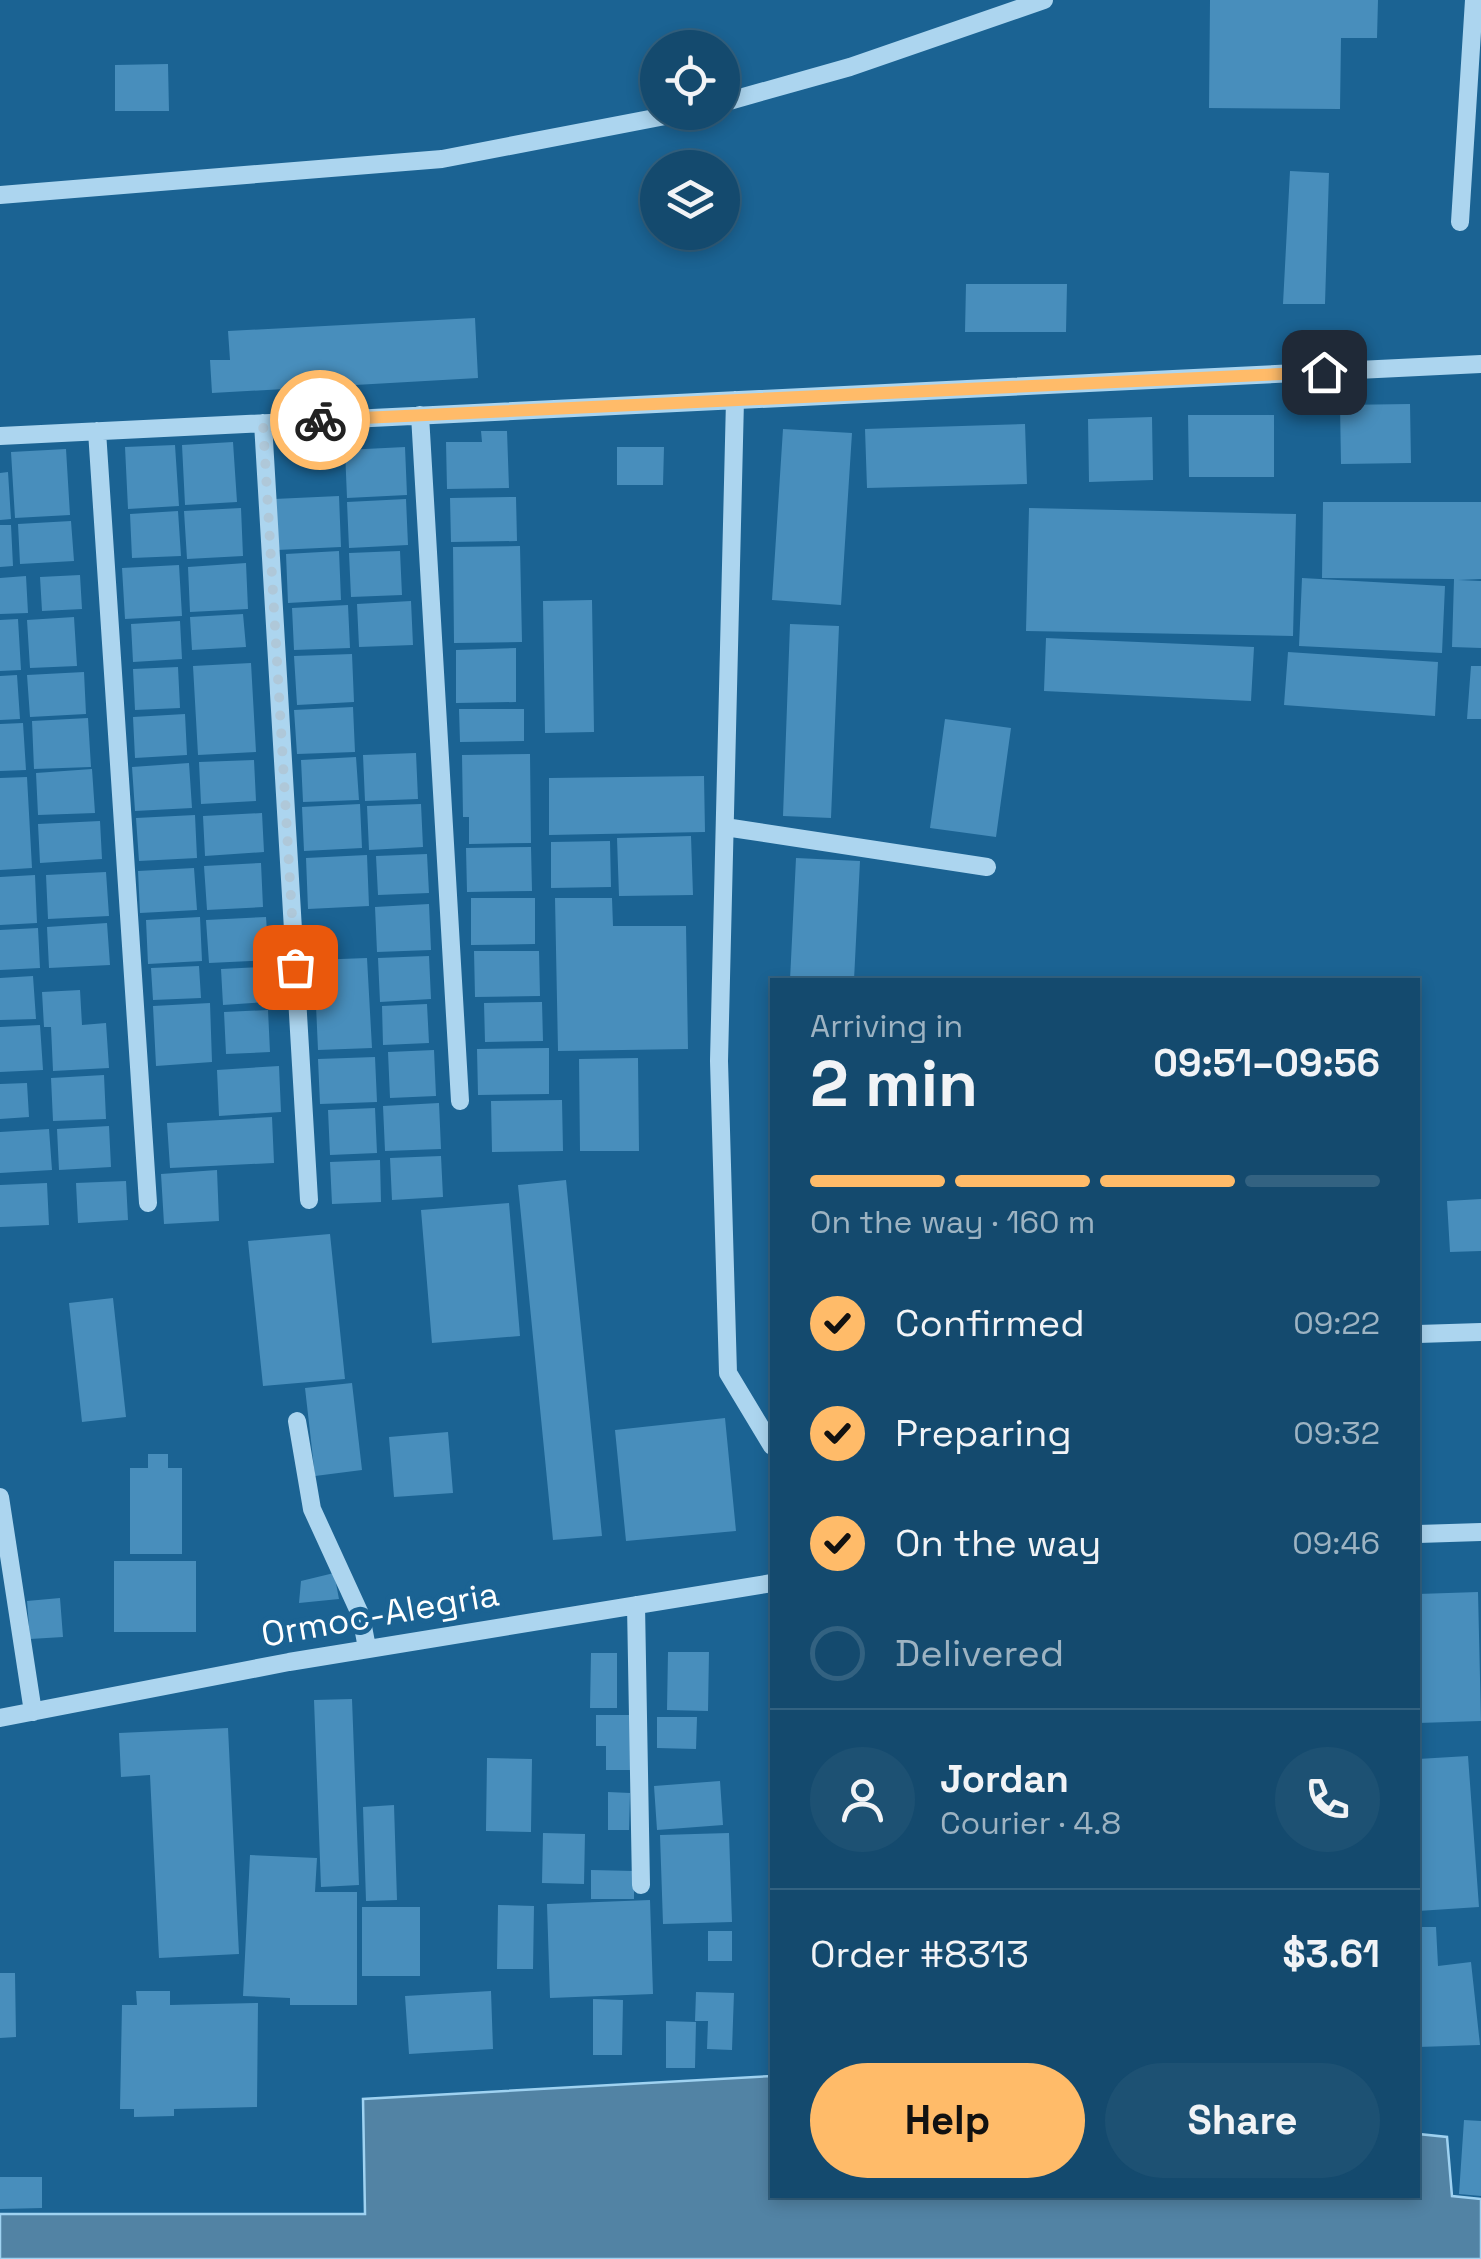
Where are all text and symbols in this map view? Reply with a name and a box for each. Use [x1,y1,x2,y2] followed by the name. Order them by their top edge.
[640,30,740,250] map controls
[640,30,740,130] button: locate
[640,150,740,250] button: layers
[1282,330,1367,415] pin
[1297,345,1352,400] icon: home
[270,370,370,470] courier
[293,393,348,448] icon: bike
[253,925,338,1010] pin
[268,940,323,995] icon: bag
[810,1006,963,1046] text: Arriving in
[1153,1039,1380,1087] text: 09:51–09:56
[810,1042,978,1125] text: 2 min
[810,1202,1095,1242] text: On the way · 160 m
[810,1296,865,1351] icon: check
[895,1299,1085,1347] text: Confirmed
[1293,1303,1380,1343] text: 09:22
[810,1406,865,1461] icon: check
[895,1409,1072,1457] text: Preparing
[1293,1413,1380,1453] text: 09:32
[810,1516,865,1571] icon: check
[895,1519,1101,1567] text: On the way
[1292,1523,1380,1563] text: 09:46
[258,1571,502,1657] street label: Ormoc-Alegria
[895,1629,1064,1677] text: Delivered
[810,1747,915,1852] button: person
[1275,1747,1380,1852] button: phone
[940,1755,1069,1803] text: Jordan
[940,1803,1121,1843] text: Courier · 4.8
[810,1930,1029,1978] text: Order #8313
[1282,1930,1380,1978] text: $3.61
[810,2063,1085,2178] button: Help
[1105,2063,1380,2178] button: Share

